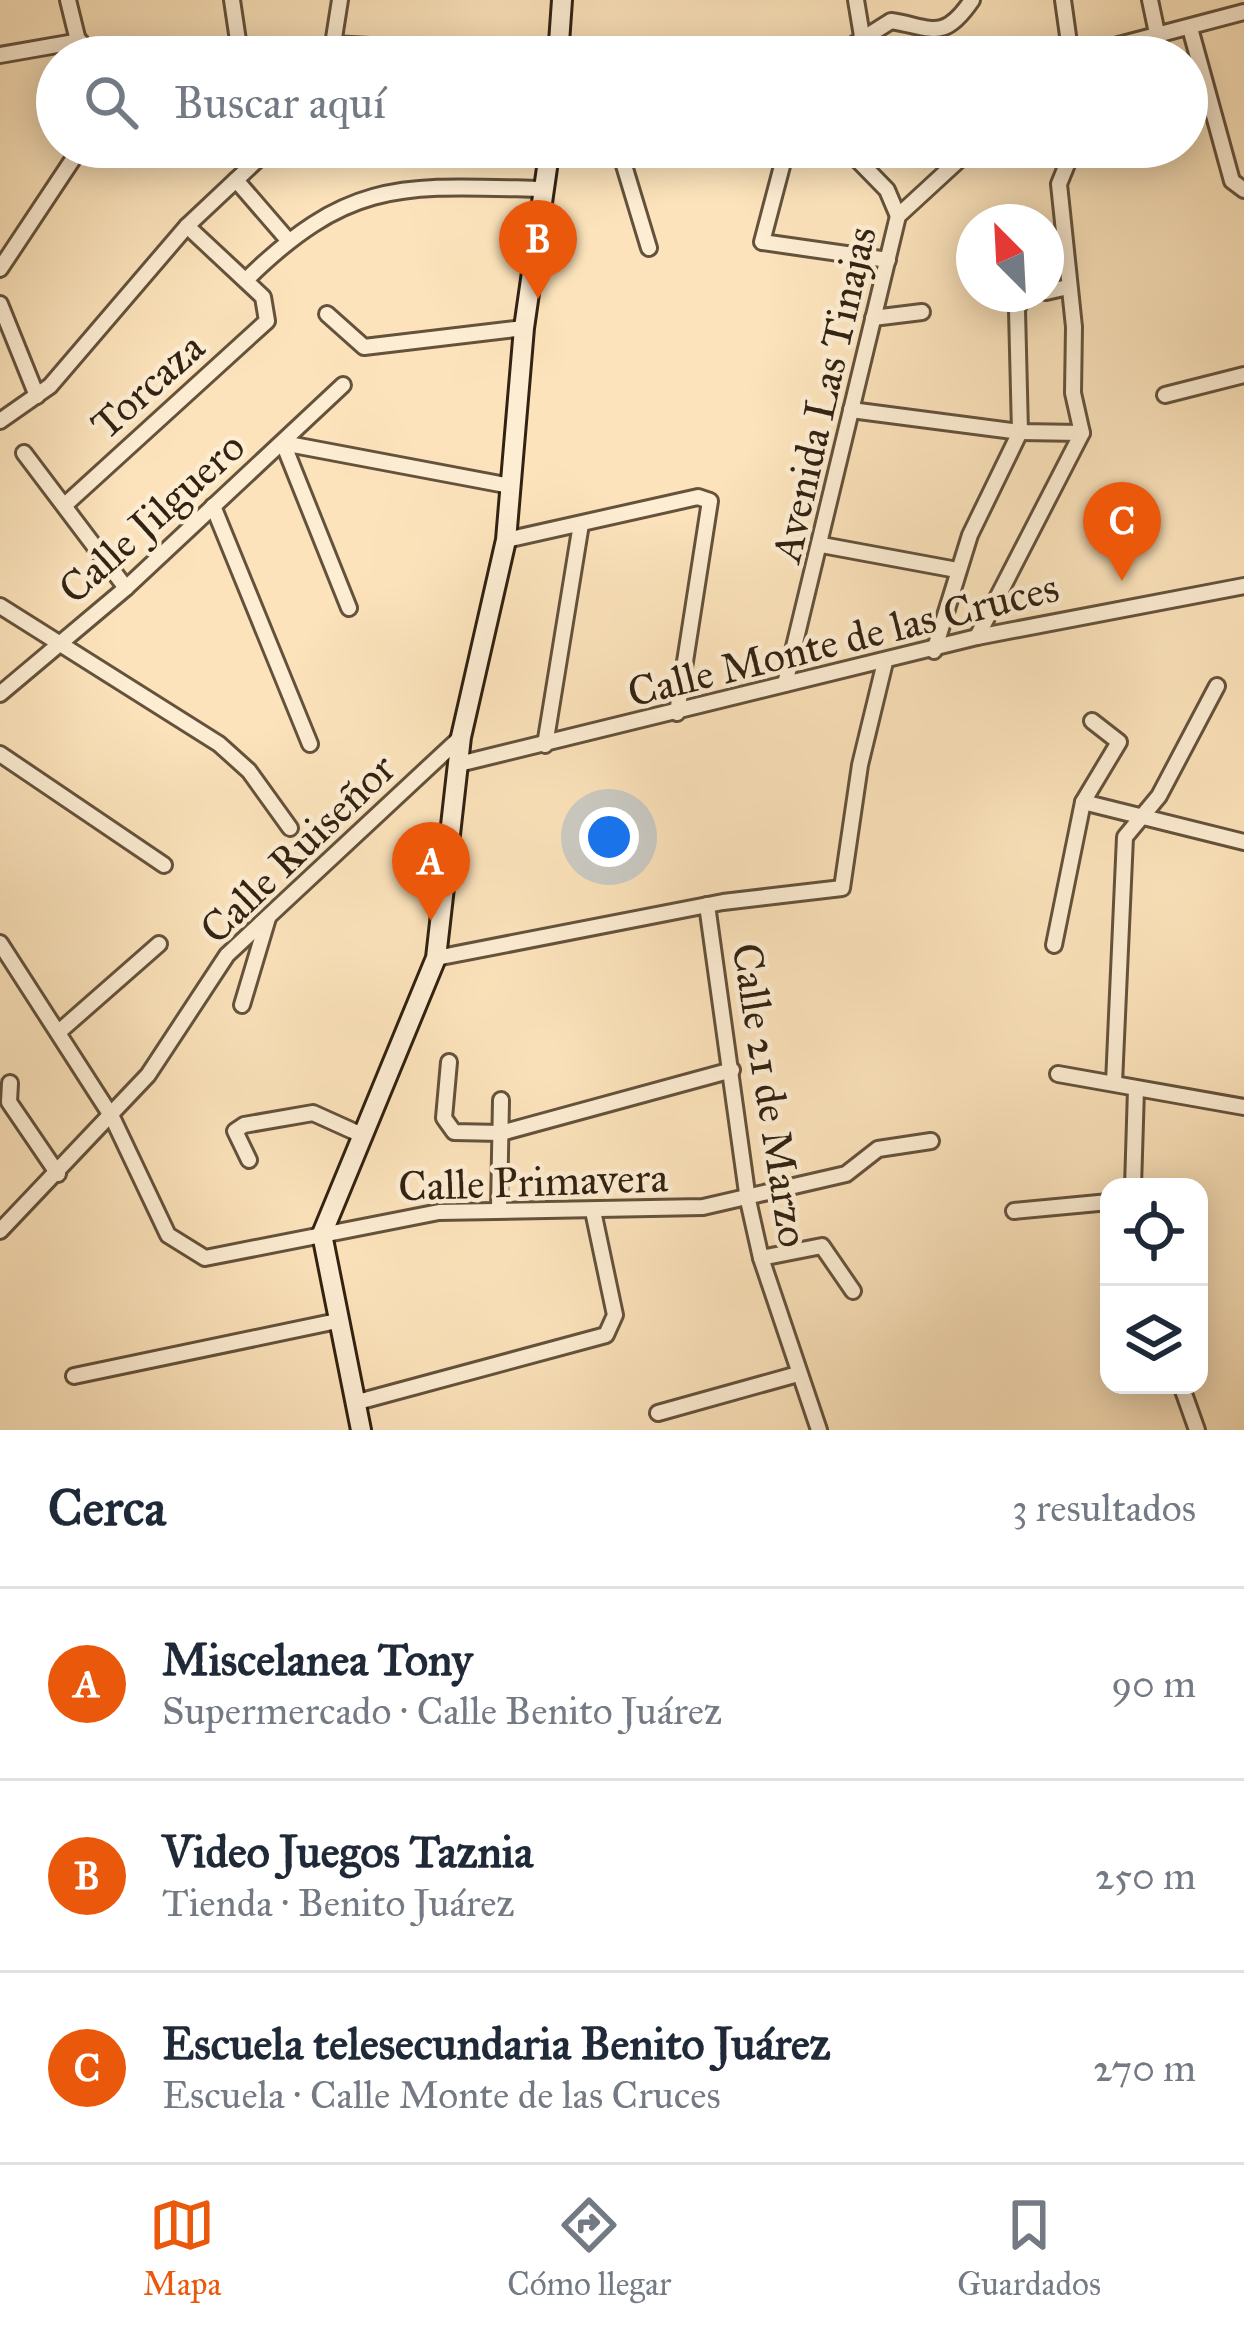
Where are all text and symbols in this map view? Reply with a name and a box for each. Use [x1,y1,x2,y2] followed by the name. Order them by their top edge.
[36,36,1208,168] search box
[78,69,144,135] icon: search
[174,75,386,130] text: Buscar aquí
[499,200,577,299] pin: B
[956,204,1064,312] north arrow
[760,221,888,569] street label: Avenida Las Tinajas
[80,321,215,450] street label: Torcaza
[48,421,255,615] street label: Calle Jilguero
[1083,482,1161,581] pin: C
[622,561,1064,719] street label: Calle Monte de las Cruces
[189,743,406,955] street label: Calle Ruiseñor
[579,807,639,867] your location
[392,822,470,921] pin: A
[720,939,820,1251] street label: Calle 21 de Marzo
[397,1151,669,1213] street label: Calle Primavera
[1100,1178,1208,1394] map controls
[1100,1178,1208,1286] button: locate
[1100,1286,1208,1394] button: layers
[48,1477,166,1539] text: Cerca
[1012,1484,1196,1532] text: 3 resultados
[162,1632,473,1687] text: Miscelanea Tony
[74,1660,100,1708] text: A
[1111,1660,1196,1708] text: 90 m
[162,1687,722,1735] text: Supermercado · Calle Benito Juárez
[162,1824,533,1879] text: Video Juegos Taznia
[74,1852,100,1900] text: B
[1095,1852,1196,1900] text: 250 m
[162,1879,515,1927] text: Tienda · Benito Juárez
[162,2016,831,2071] text: Escuela telesecundaria Benito Juárez
[74,2044,100,2092] text: C
[1093,2044,1196,2092] text: 270 m
[162,2071,721,2119] text: Escuela · Calle Monte de las Cruces
[143,2192,221,2304] tab: Mapa
[507,2192,671,2304] tab: Cómo llegar
[957,2192,1101,2304] tab: Guardados

